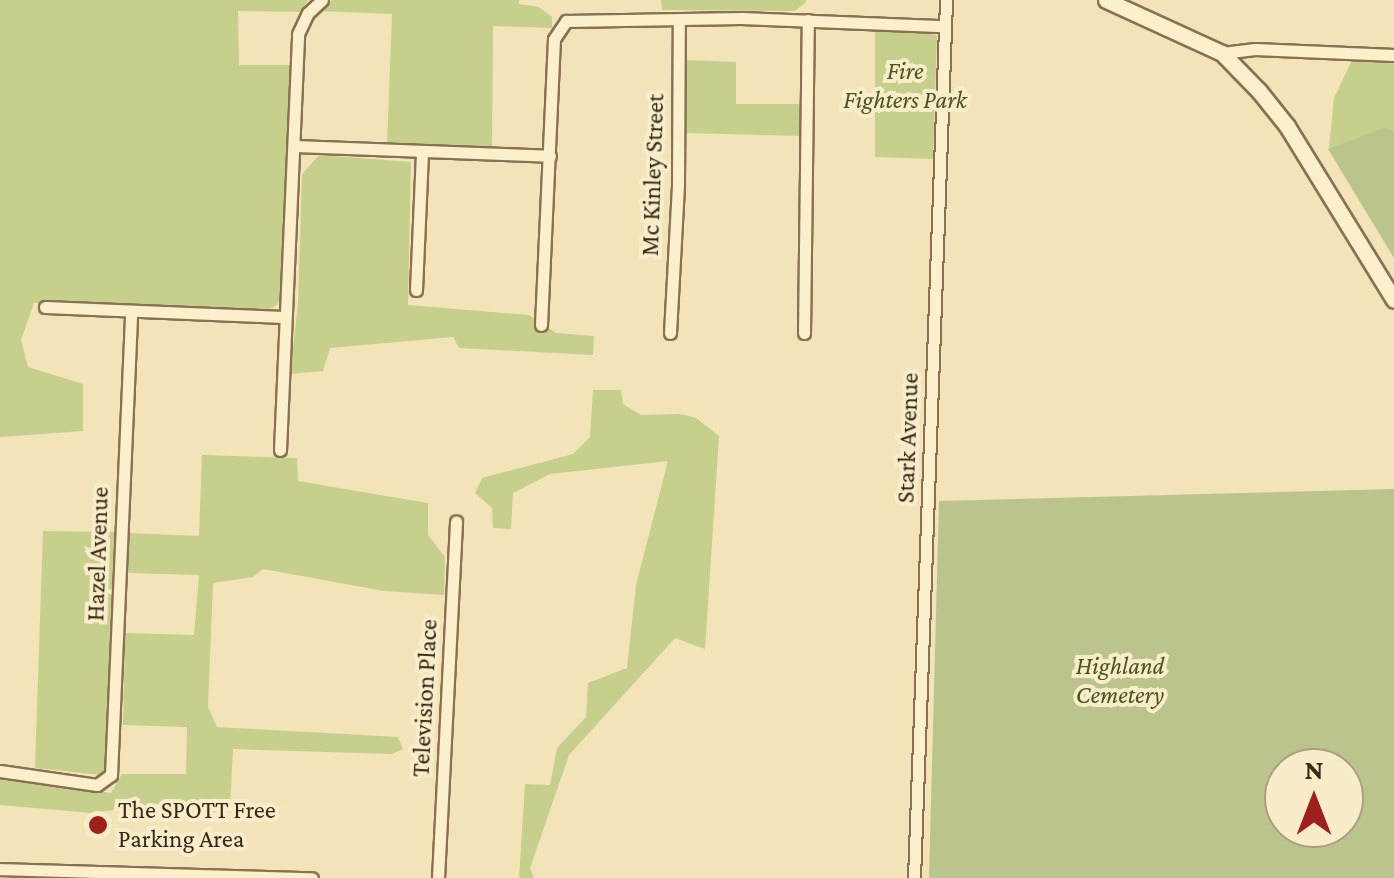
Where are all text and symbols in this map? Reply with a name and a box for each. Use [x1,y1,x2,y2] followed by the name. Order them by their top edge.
[843,57,967,116] park label: Fire Fighters Park
[635,93,671,257] street label: Mc Kinley Street
[891,372,925,504] street label: Stark Avenue
[81,486,115,622] street label: Hazel Avenue
[406,618,444,778] street label: Television Place
[1076,652,1164,711] park label: Highland Cemetery
[1264,748,1364,848] north arrow
[1304,754,1324,785] text: N
[118,796,276,855] place label: The SPOTT Free Parking Area
[87,814,109,836] marker: The SPOTT Free Parking Area

